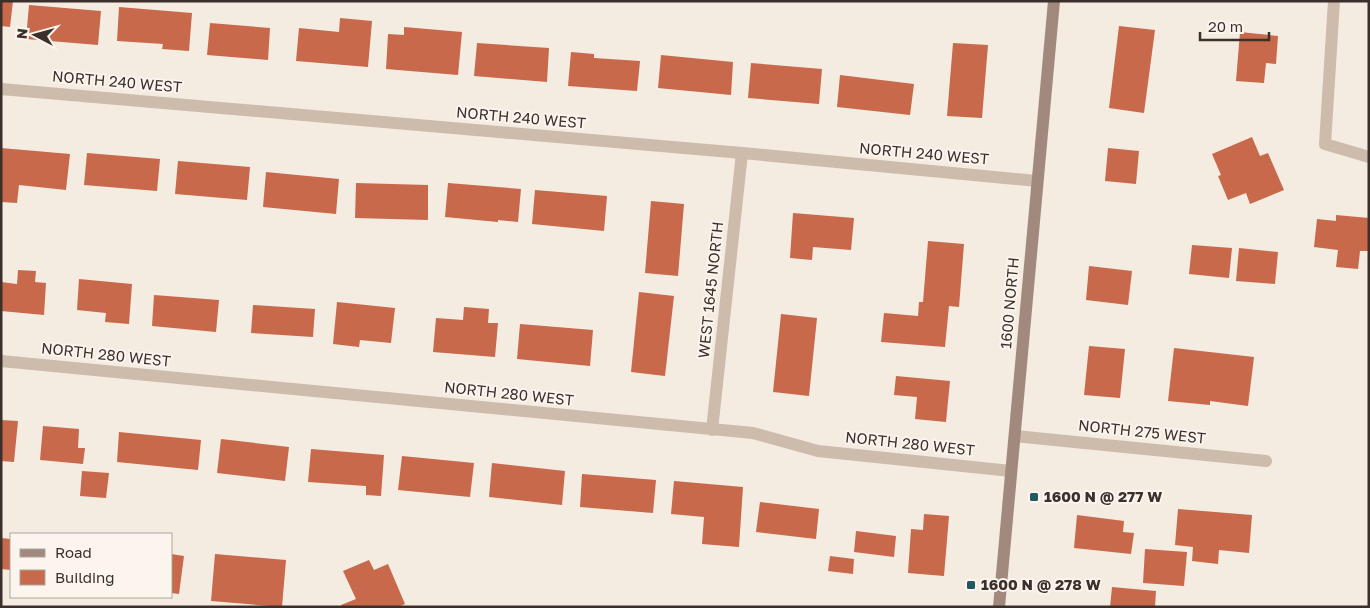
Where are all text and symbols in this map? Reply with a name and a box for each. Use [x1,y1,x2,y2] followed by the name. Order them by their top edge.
[10,10,60,60] north arrow
[1200,10,1269,42] scale bar
[1208,17,1243,35] text: 20 m
[13,27,31,40] text: N
[51,66,183,96] street label: NORTH 240 WEST
[455,102,587,132] street label: NORTH 240 WEST
[858,138,990,168] street label: NORTH 240 WEST
[694,221,726,359] street label: WEST 1645 NORTH
[996,256,1022,349] street label: 1600 NORTH
[40,338,172,370] street label: NORTH 280 WEST
[443,377,575,409] street label: NORTH 280 WEST
[1077,415,1207,447] street label: NORTH 275 WEST
[844,427,976,459] street label: NORTH 280 WEST
[1044,487,1162,505] place label: 1600 N @ 277 W
[1028,491,1040,503] marker: 1600 N @ 277 W
[10,533,172,598] legend
[55,543,92,561] text: Road
[55,568,115,586] text: Building
[981,575,1101,593] place label: 1600 N @ 278 W
[965,579,977,591] marker: 1600 N @ 278 W

